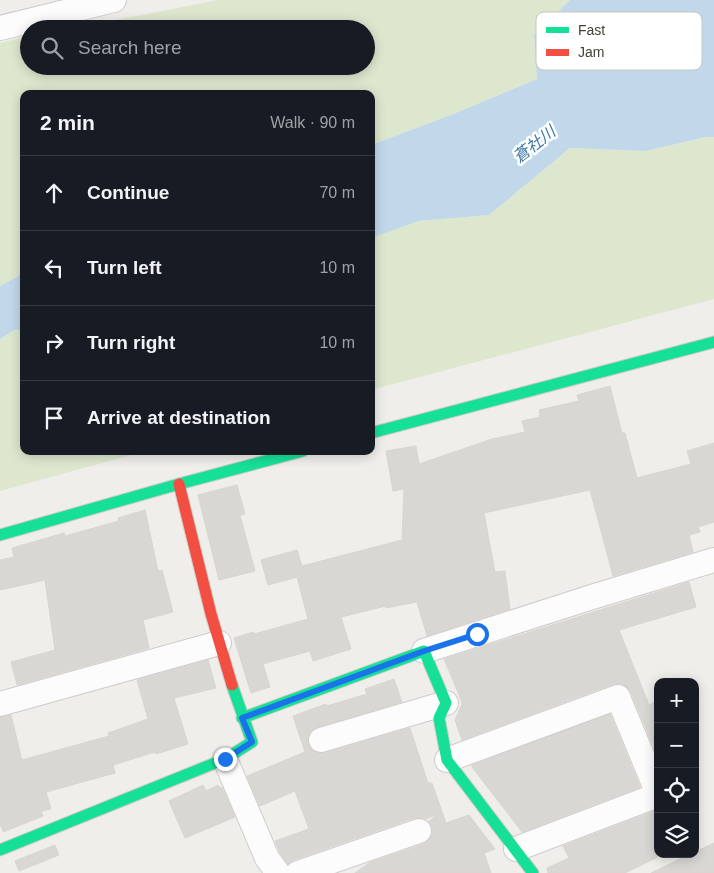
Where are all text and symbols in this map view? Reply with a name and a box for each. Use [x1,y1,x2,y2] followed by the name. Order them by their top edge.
[536,12,702,70] legend
[20,20,375,75] search box
[578,22,605,38] text: Fast
[38,34,66,62] icon: search
[78,37,182,58] text: Search here
[578,44,604,60] text: Jam
[40,111,95,134] text: 2 min
[270,114,355,131] text: Walk · 90 m
[510,122,560,166] water label: 蒼社川
[40,179,68,207] icon: ahead
[87,182,169,203] text: Continue
[319,184,355,201] text: 70 m
[40,254,68,282] icon: left
[87,257,162,278] text: Turn left
[319,259,355,276] text: 10 m
[40,329,68,357] icon: right
[87,332,175,353] text: Turn right
[319,334,355,351] text: 10 m
[40,404,68,432] icon: arrive
[87,407,271,428] text: Arrive at destination
[466,623,489,646] route start
[654,678,699,858] map controls
[654,678,699,723] button: +
[654,723,699,768] button: −
[214,748,237,771] route end
[654,768,699,813] button: locate
[654,813,699,858] button: layers

